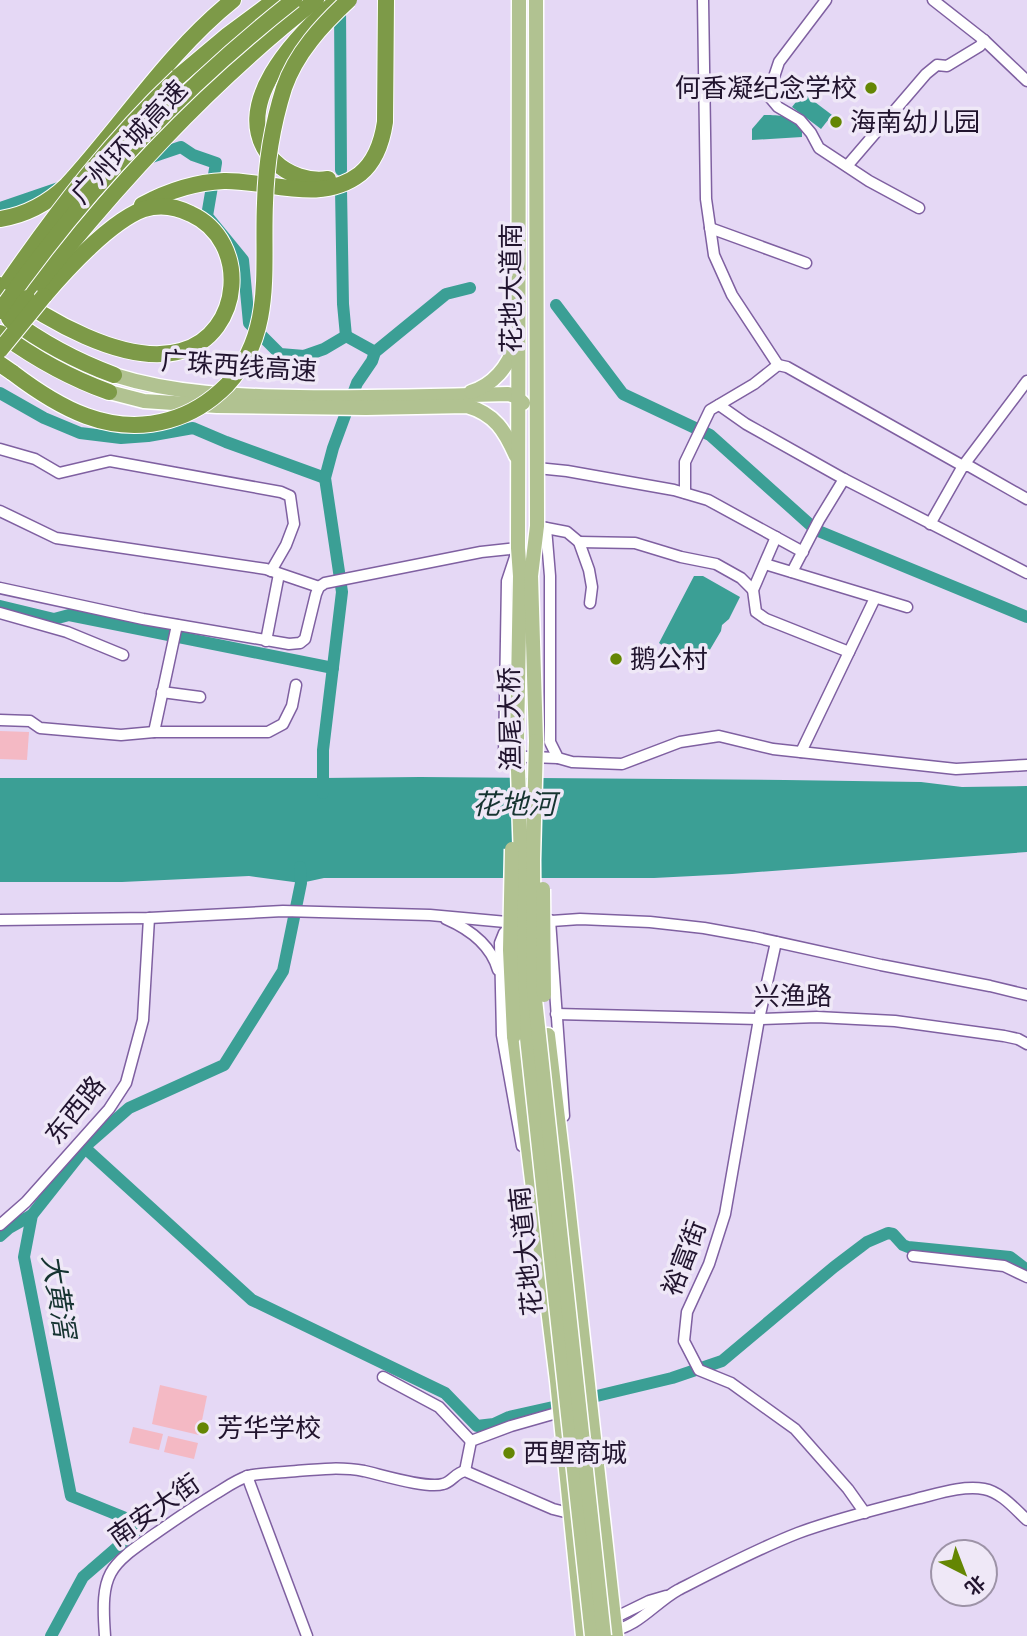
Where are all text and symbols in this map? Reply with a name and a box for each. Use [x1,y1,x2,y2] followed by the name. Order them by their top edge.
[675,72,857,104] place label: 何香凝纪念学校
[64,74,194,210] street label: 广州环城高速
[863,80,879,96] marker: 何香凝纪念学校
[850,106,980,138] place label: 海南幼儿园
[828,114,844,130] marker: 海南幼儿园
[495,223,527,353] street label: 花地大道南
[160,345,318,387] street label: 广珠西线高速
[630,643,708,675] place label: 鹅公村
[608,651,624,667] marker: 鹅公村
[493,667,527,771] street label: 渔尾大桥
[472,788,561,821] water label: 花地河
[754,980,832,1012] street label: 兴渔路
[38,1070,112,1150] street label: 东西路
[503,1185,549,1317] street label: 花地大道南
[655,1216,713,1300] street label: 裕富街
[36,1252,82,1344] water label: 大黄滘
[217,1412,321,1444] place label: 芳华学校
[195,1420,211,1436] marker: 芳华学校
[523,1437,627,1469] place label: 西塱商城
[501,1445,517,1461] marker: 西塱商城
[102,1467,206,1553] street label: 南安大街
[929,1538,999,1608] north arrow
[960,1570,990,1600] text: 北

